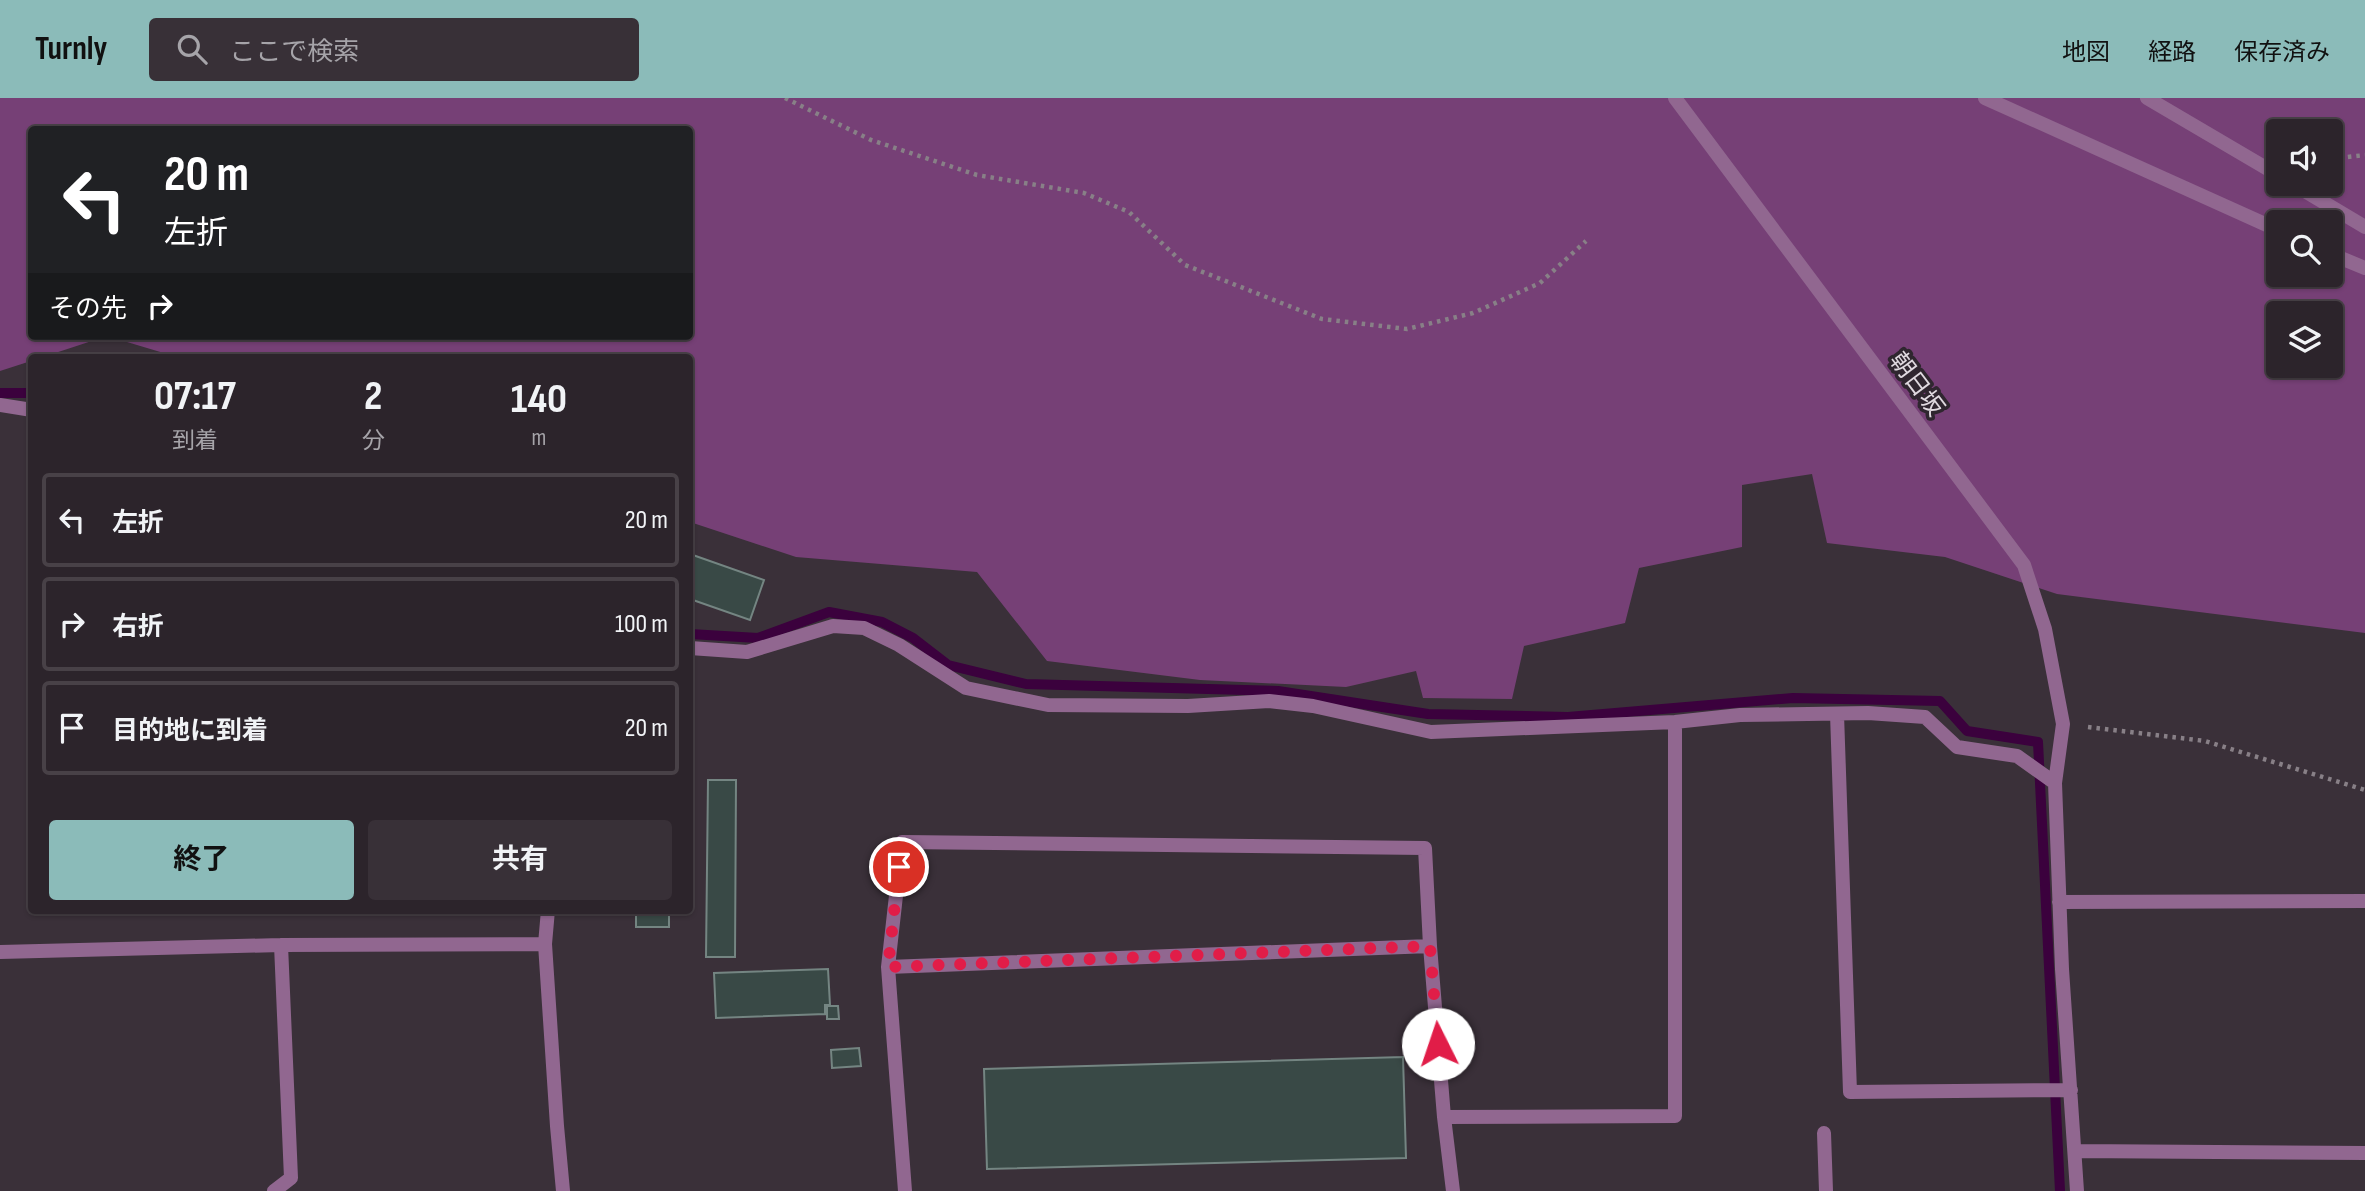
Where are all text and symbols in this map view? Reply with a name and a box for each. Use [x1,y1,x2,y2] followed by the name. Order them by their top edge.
[149,18,639,81] search box
[35,29,107,69] text: Turnly
[173,30,211,68] icon: search
[229,37,359,68] text: ここで検索
[2062,38,2110,67] text: 地図
[2148,38,2196,67] text: 経路
[2234,38,2330,67] text: 保存済み
[2266,119,2343,378] map controls
[2266,119,2343,196] button: sound
[164,146,249,205] text: 20 m
[49,154,140,245] icon: left
[2266,210,2343,287] button: search
[164,214,228,253] text: 左折
[141,287,179,325] icon: right
[49,294,127,325] text: その先
[2266,301,2343,378] button: layers
[1883,347,1950,422] street label: 朝日坂
[154,371,236,422] text: 07:17
[364,371,382,422] text: 2
[511,374,567,425] text: 140
[531,424,546,452] text: m
[172,427,218,455] text: 到着
[362,427,385,455] text: 分
[53,501,91,539] icon: left
[625,505,668,536] text: 20 m
[112,508,164,539] text: 左折
[53,605,91,643] icon: right
[615,609,668,640] text: 100 m
[112,612,164,643] text: 右折
[53,709,91,747] icon: arrive
[625,713,668,744] text: 20 m
[112,716,268,747] text: 目的地に到着
[49,820,354,900] button: 終了
[368,820,672,900] button: 共有
[869,837,929,897] pin
[880,848,918,886] icon: arrive
[1401,1007,1475,1081] position arrow

